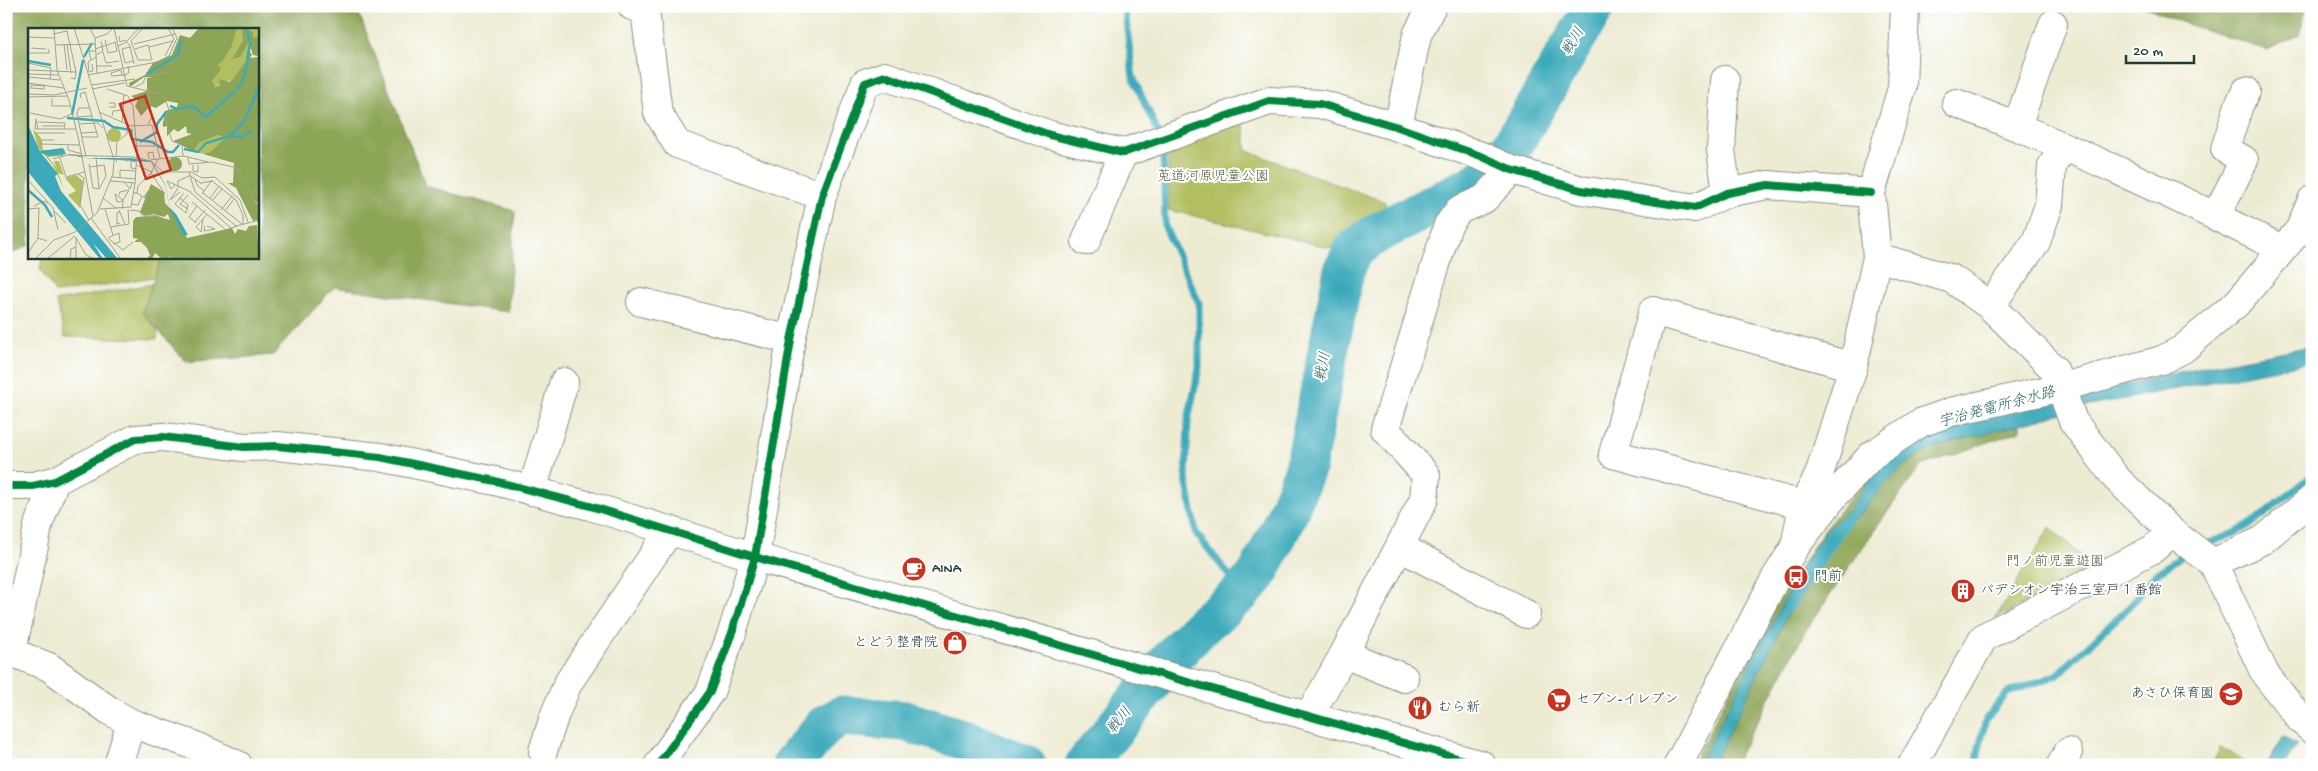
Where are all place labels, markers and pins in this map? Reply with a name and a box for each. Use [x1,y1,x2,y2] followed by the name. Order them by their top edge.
[901,556,927,582] cafe icon: AINA
[932,561,962,578] place label: AINA
[1783,564,1809,590] bus stop icon: 門前
[1814,569,1842,586] place label: 門前
[1950,578,1976,604] building icon: パデシオン宇治三室戸１番館
[1980,582,2162,600] place label: パデシオン宇治三室戸１番館
[942,630,968,656] shop icon: とどう整骨院
[854,635,938,652] place label: とどう整骨院
[2218,681,2244,707] school or university icon: あさひ保育園
[2131,686,2214,703] place label: あさひ保育園
[1546,687,1572,713] supermarket icon: セブン-イレブン
[1576,692,1678,709] place label: セブン-イレブン
[1407,695,1433,721] restaurant icon: むら新
[1438,700,1480,717] place label: むら新

